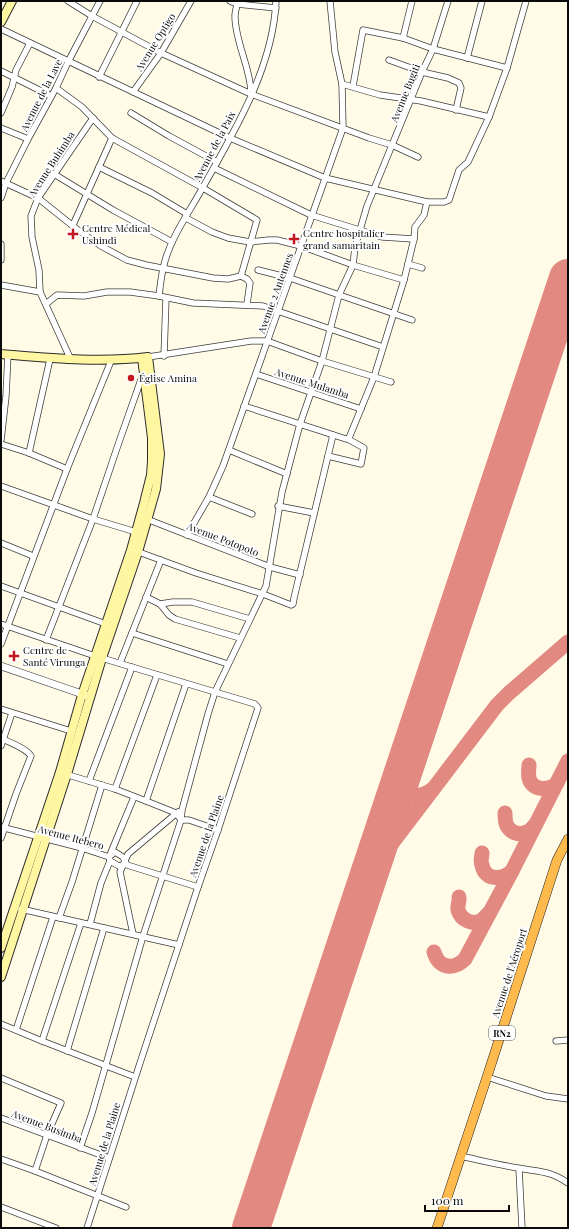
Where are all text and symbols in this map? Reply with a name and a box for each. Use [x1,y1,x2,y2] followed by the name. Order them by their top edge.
[131,10,179,74] street label: Avenue Optigo
[16,56,65,134] street label: Avenue de la Lave
[386,61,423,125] street label: Avenue Bugiti
[189,108,239,184] street label: Avenue de la Paix
[24,128,78,200] street label: Avenue Buhimba
[82,221,150,247] place label: Centre Médical Ushindi
[303,226,385,252] place label: Centre hospitalier grand samaritain
[67,228,79,240] marker: Centre Médical Ushindi
[288,233,300,245] marker: Centre hospitalier grand samaritain
[254,251,296,336] street label: Avenue 2 Antennes
[272,364,351,402] street label: Avenue Mulamba
[139,371,197,385] place label: Église Amina
[126,373,136,383] marker: Église Amina
[184,518,261,559] street label: Avenue Potopoto
[23,643,85,669] place label: Centre de Santé Virunga
[8,650,20,662] marker: Centre de Santé Virunga
[185,793,227,880] street label: Avenue de la Plaine
[35,821,106,853] street label: Avenue Itebero
[488,926,530,1020] street label: Avenue de l'Aéroport
[489,1026,515,1040] road number: RN2
[84,1101,123,1188] street label: Avenue de la Plaine
[9,1106,84,1146] street label: Avenue Busimba
[425,1187,509,1213] scale bar
[431,1192,464,1208] text: 100 m

